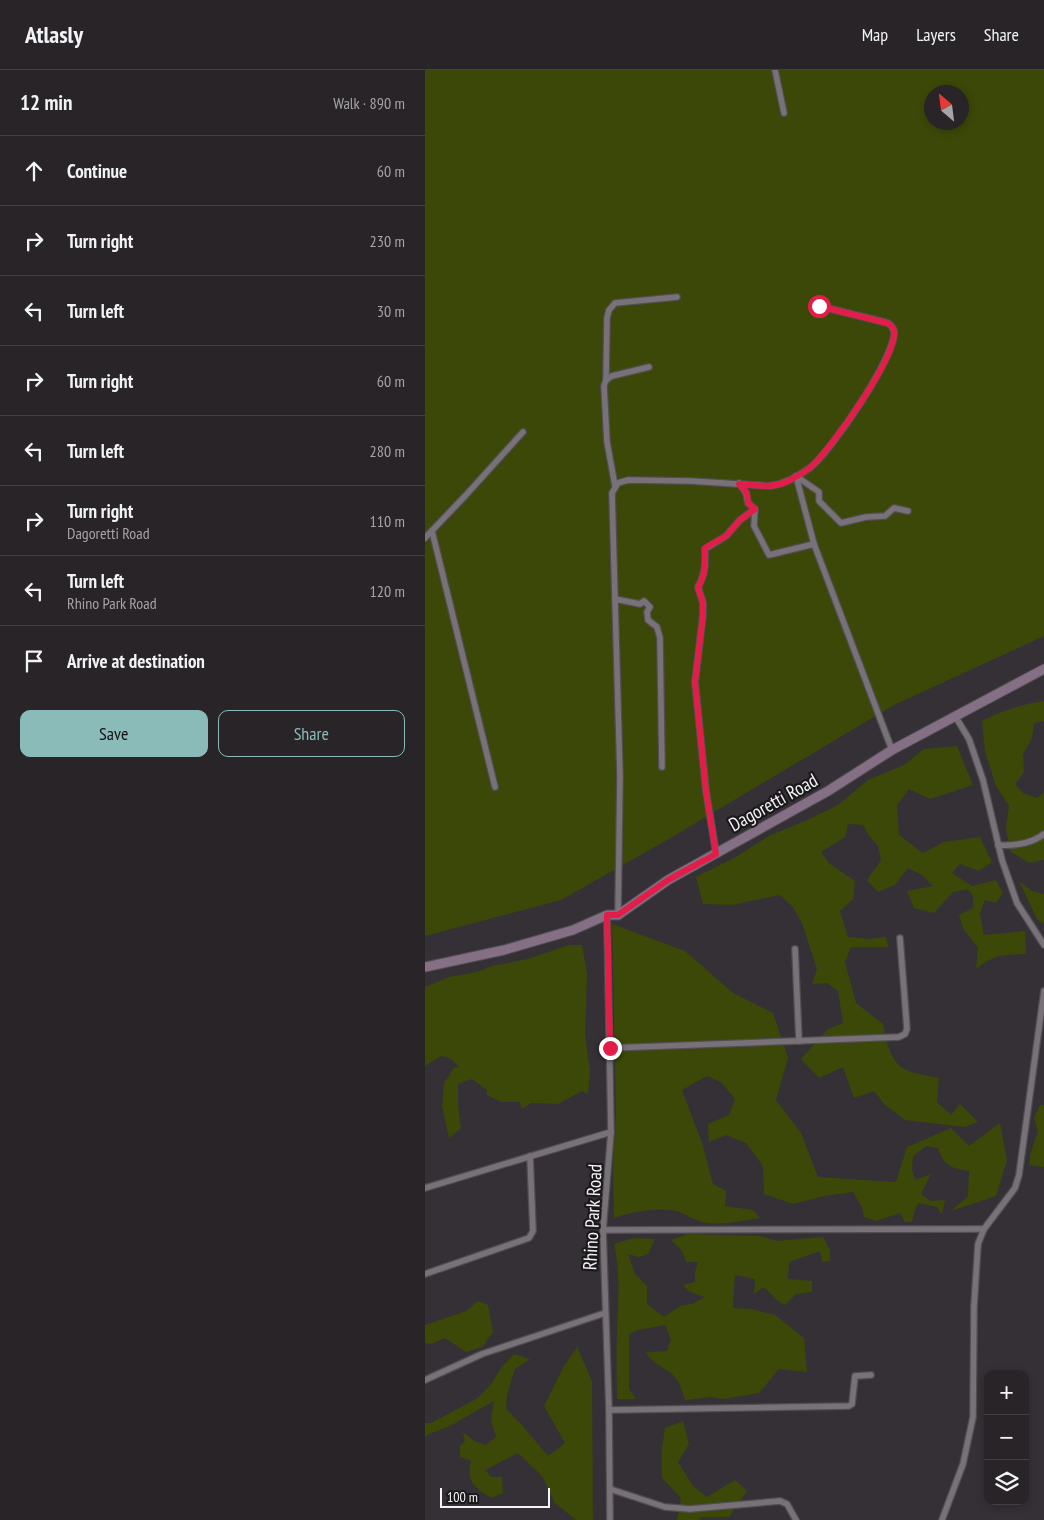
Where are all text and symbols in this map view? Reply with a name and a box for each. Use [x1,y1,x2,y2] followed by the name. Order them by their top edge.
[25,19,83,50] text: Atlasly
[862,23,888,46] text: Map
[916,23,956,46] text: Layers
[984,23,1019,46] text: Share
[924,85,969,130] north arrow
[20,89,72,116] text: 12 min
[333,93,405,113] text: Walk · 890 m
[20,157,48,185] icon: ahead
[67,159,127,183] text: Continue
[377,161,405,181] text: 60 m
[20,227,48,255] icon: right
[67,229,133,253] text: Turn right
[370,231,405,251] text: 230 m
[808,295,831,318] route start
[20,297,48,325] icon: left
[67,299,124,323] text: Turn left
[377,301,405,321] text: 30 m
[20,367,48,395] icon: right
[67,369,133,393] text: Turn right
[377,371,405,391] text: 60 m
[20,437,48,465] icon: left
[67,439,124,463] text: Turn left
[370,441,405,461] text: 280 m
[67,499,133,523] text: Turn right
[20,507,48,535] icon: right
[370,511,405,531] text: 110 m
[67,523,150,543] text: Dagoretti Road
[67,569,124,593] text: Turn left
[20,577,48,605] icon: left
[370,581,405,601] text: 120 m
[67,593,157,613] text: Rhino Park Road
[20,647,48,675] icon: arrive
[67,649,205,673] text: Arrive at destination
[20,710,208,757] button: Save
[218,710,405,757] button: Share
[724,768,822,836] street label: Dagoretti Road
[599,1037,622,1060] route end
[577,1163,607,1271] street label: Rhino Park Road
[984,1370,1029,1505] map controls
[984,1370,1029,1415] button: +
[984,1415,1029,1460] button: −
[984,1460,1029,1505] button: layers
[440,1485,550,1508] scale bar
[447,1488,478,1506] text: 100 m

